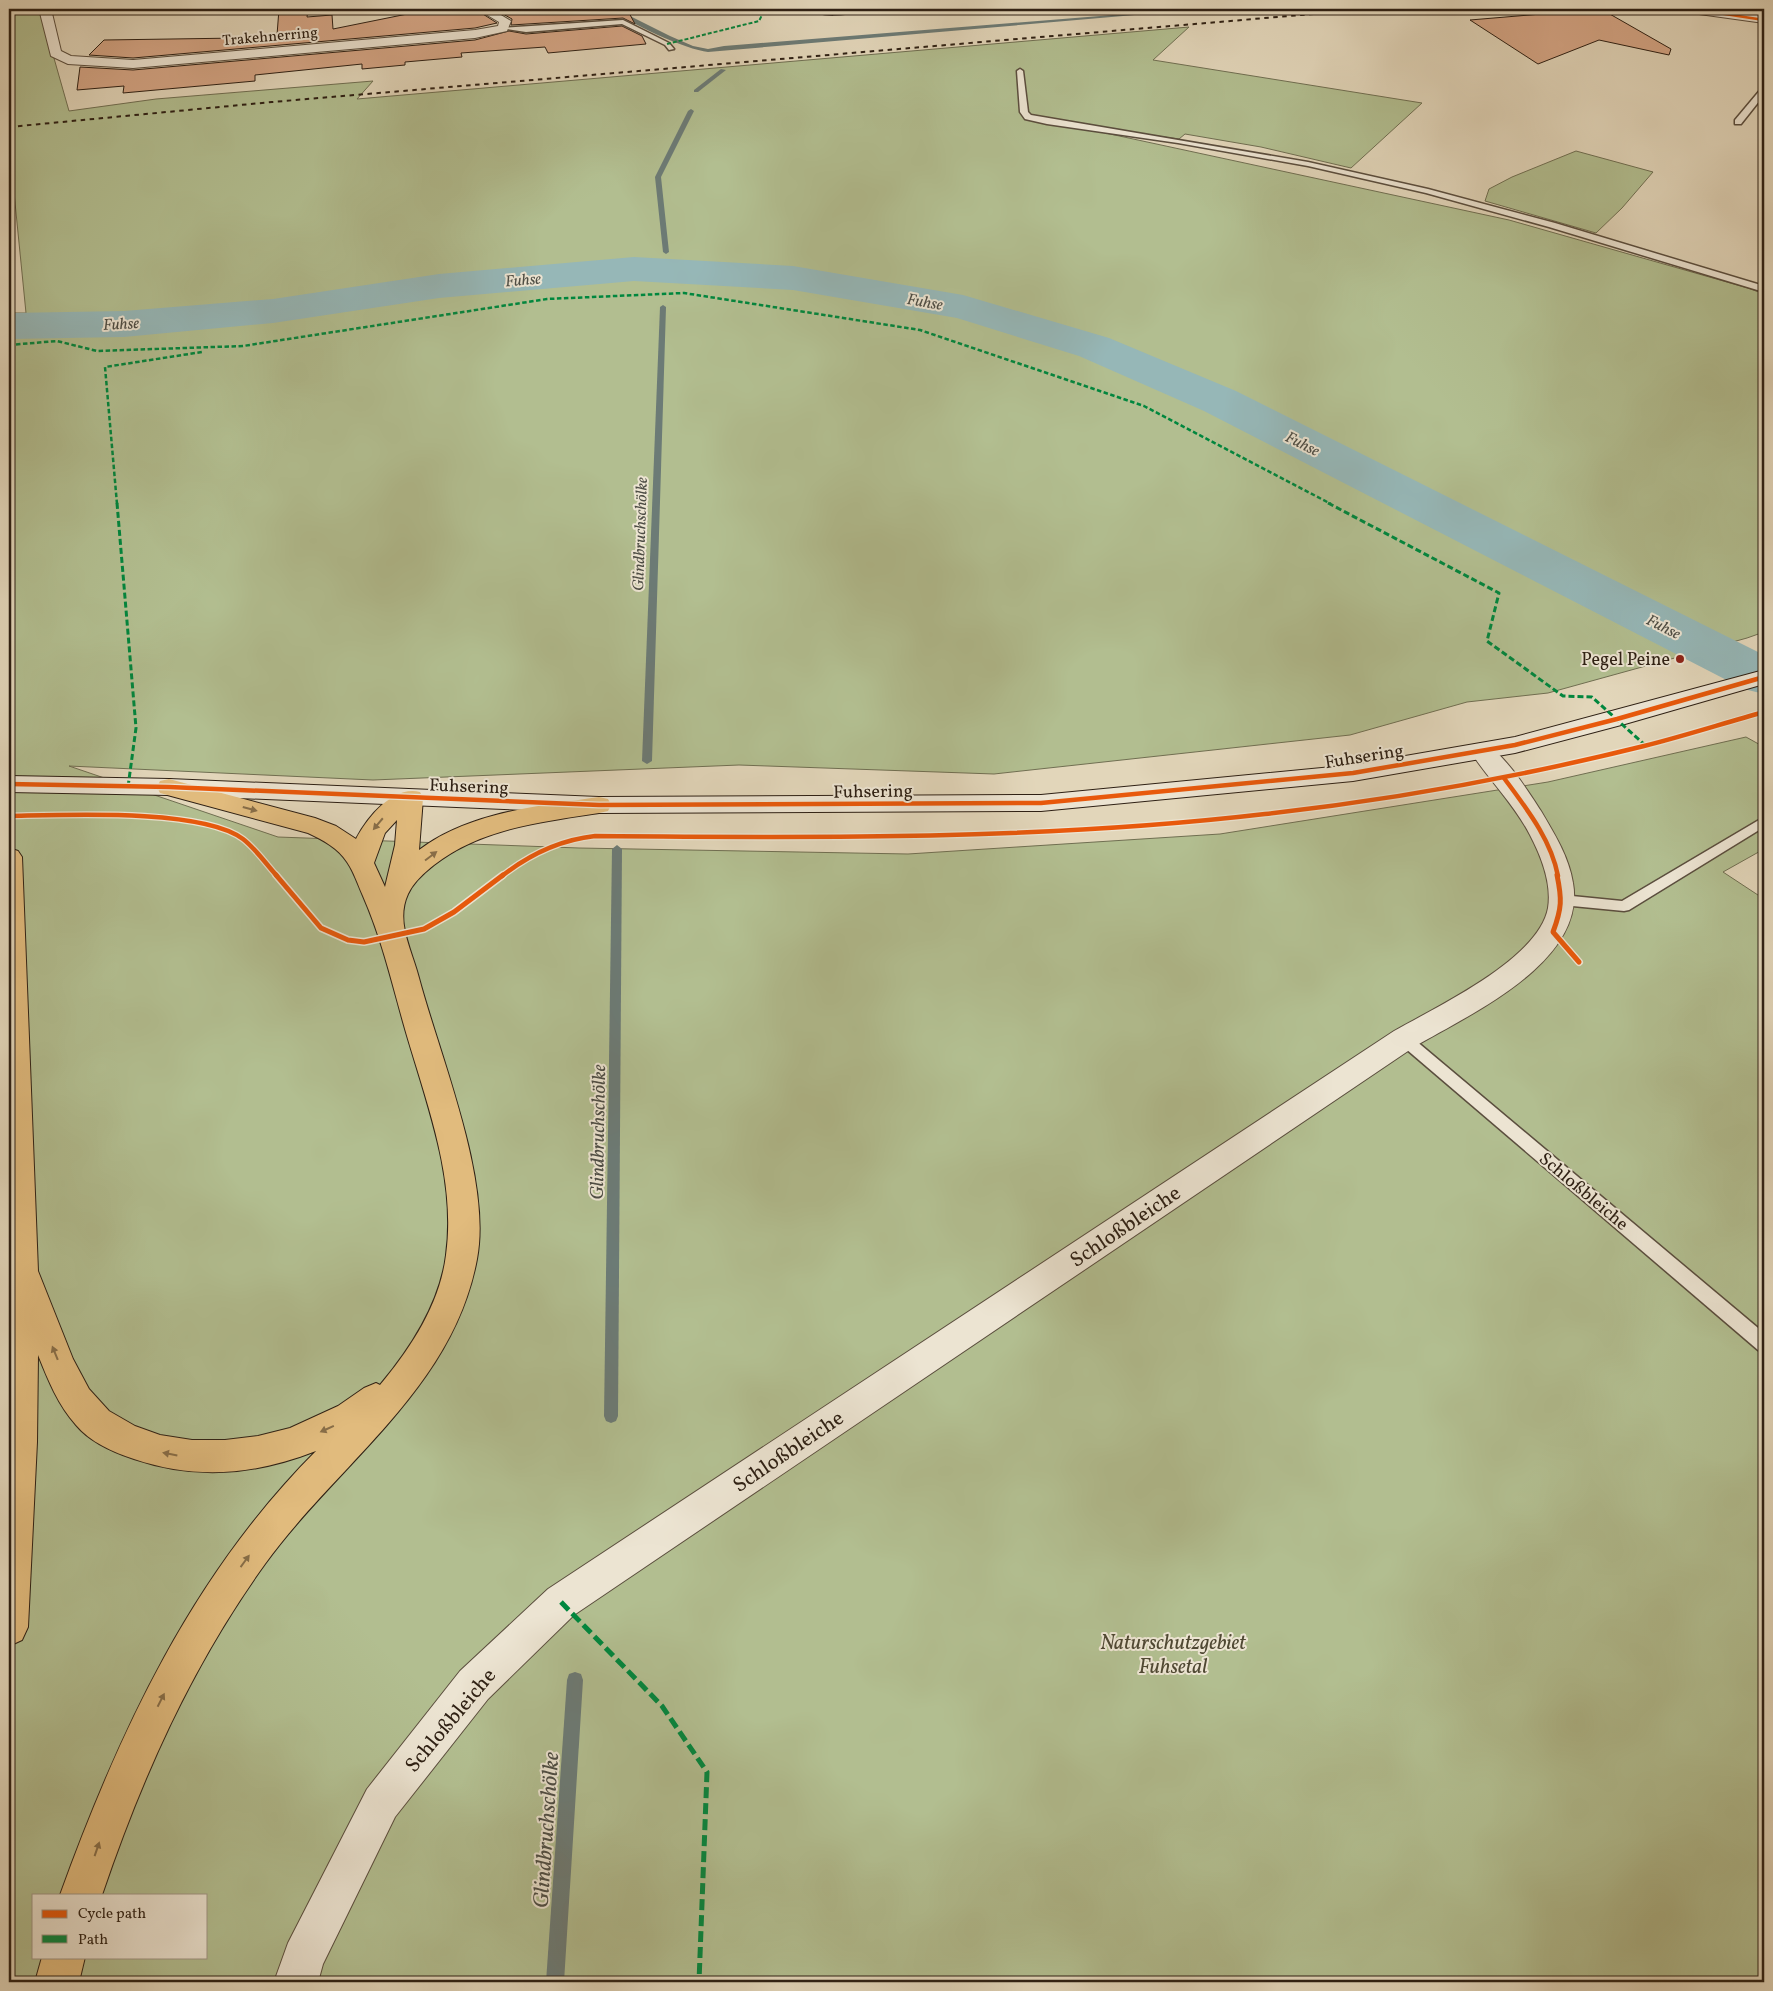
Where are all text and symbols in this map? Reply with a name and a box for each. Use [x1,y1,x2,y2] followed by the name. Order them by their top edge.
[222,23,319,52] street label: Trakehnerring
[504,268,542,294] water label: Fuhse
[905,289,944,317] water label: Fuhse
[103,313,140,337] water label: Fuhse
[1281,427,1323,463] water label: Fuhse
[628,477,654,591] water label: Glindbruchschölke
[1642,610,1684,646] water label: Fuhse
[1581,648,1670,673] place label: Pegel Peine
[1674,653,1686,665] marker: Pegel Peine
[1323,739,1405,776] street label: Fuhsering
[429,774,509,801] street label: Fuhsering
[833,779,913,806] street label: Fuhsering
[242,805,257,813] one-way arrow
[372,817,383,830] one-way arrow
[424,850,437,861] one-way arrow
[585,1064,613,1200] water label: Glindbruchschölke
[1533,1147,1633,1237] street label: Schloßbleiche
[1065,1179,1187,1275] street label: Schloßbleiche
[51,1345,58,1360] one-way arrow
[728,1404,850,1500] street label: Schloßbleiche
[320,1425,334,1433] one-way arrow
[161,1449,177,1457] one-way arrow
[240,1554,250,1568] one-way arrow
[1100,1629,1247,1682] park label: Naturschutzgebiet Fuhsetal
[399,1663,503,1779] street label: Schloßbleiche
[157,1692,165,1707] one-way arrow
[527,1751,568,1909] water label: Glindbruchschölke
[94,1841,101,1856] one-way arrow
[32,1894,208,1958] legend
[78,1904,146,1925] text: Cycle path
[78,1930,108,1951] text: Path

